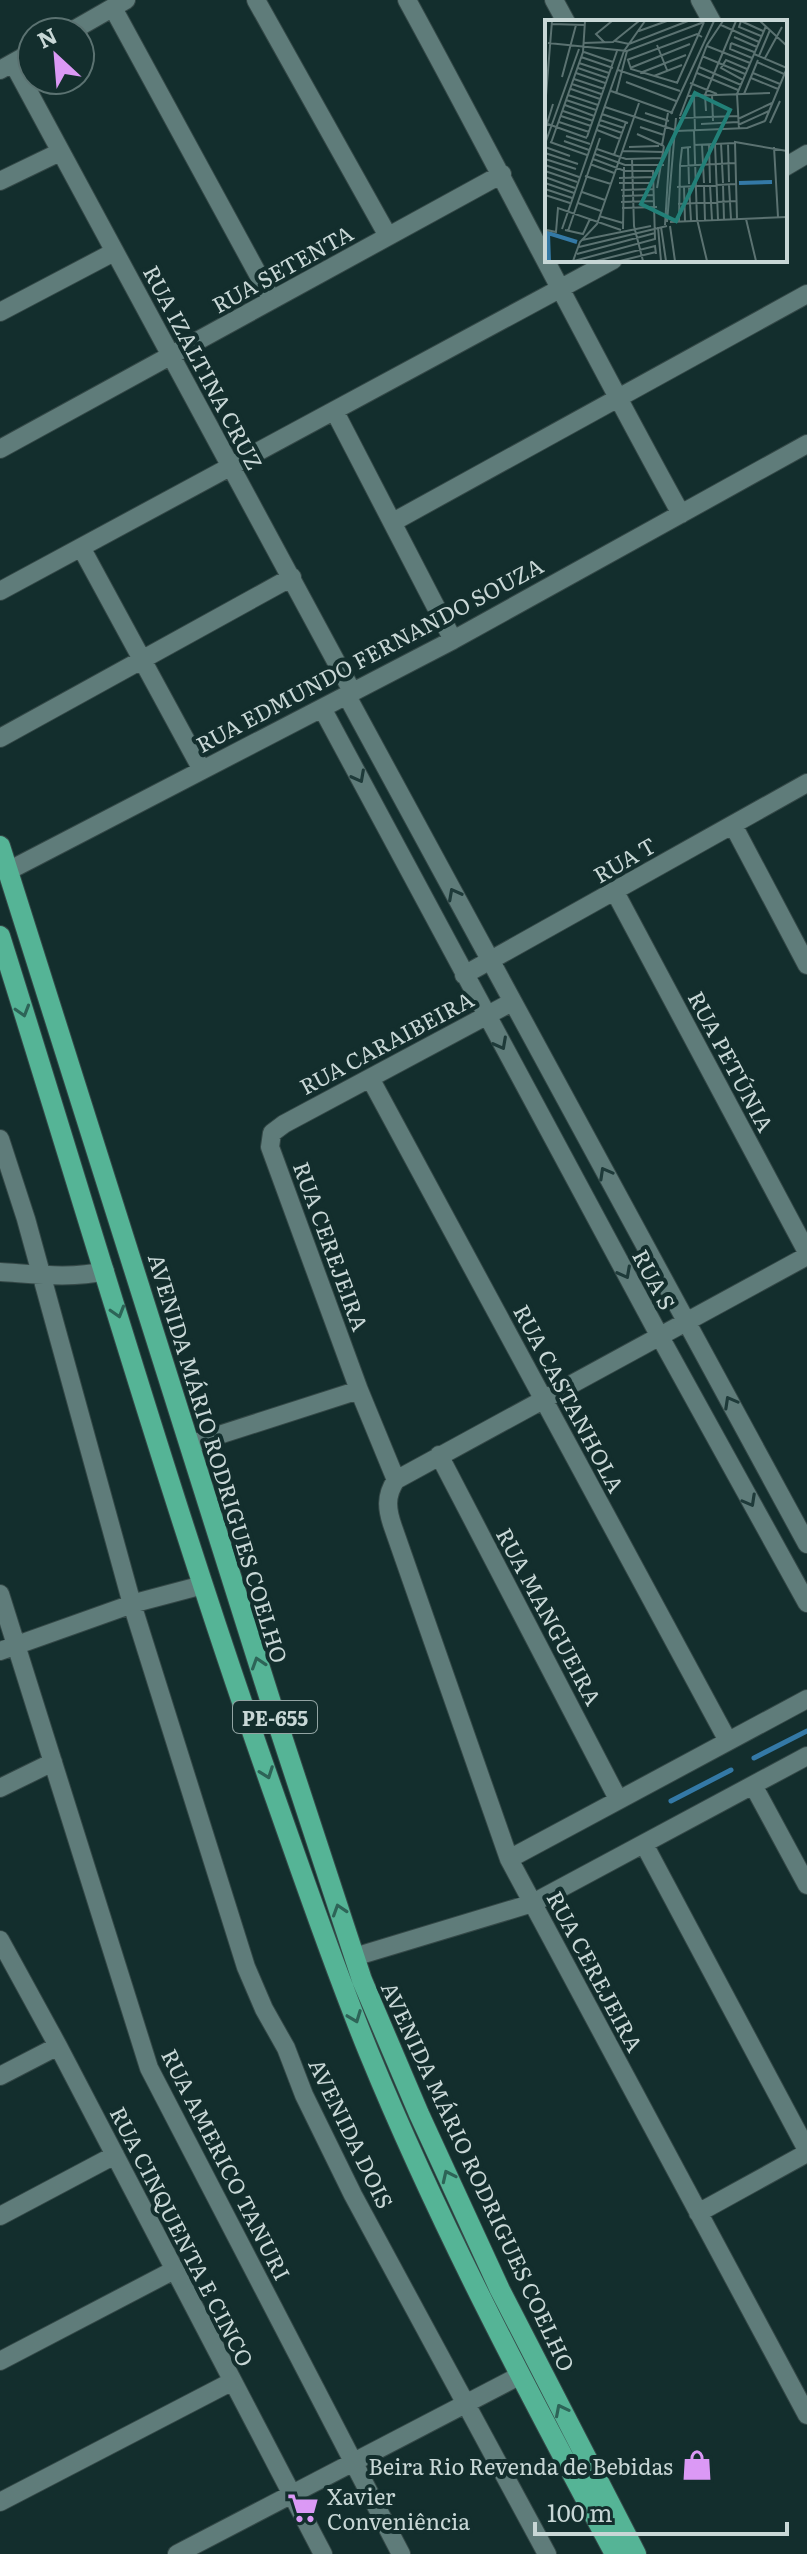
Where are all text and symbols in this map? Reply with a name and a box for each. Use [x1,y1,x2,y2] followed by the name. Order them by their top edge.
[16,16,96,96] north arrow
[31,18,62,56] text: N
[545,20,787,262] inset map
[205,216,359,320] street label: RUA SETENTA
[136,259,272,475] street label: RUA IZALTINA CRUZ
[189,548,549,760] street label: RUA EDMUNDO FERNANDO SOUZA
[349,769,365,783] one-way arrow
[586,828,662,890] street label: RUA T
[449,887,464,902] one-way arrow
[293,982,479,1102] street label: RUA CARAIBEIRA
[681,985,783,1137] street label: RUA PETÚNIA
[14,1003,30,1017] one-way arrow
[491,1035,507,1050] one-way arrow
[286,1157,378,1335] street label: RUA CEREJEIRA
[600,1167,615,1182] one-way arrow
[625,1243,685,1315] street label: RUA S
[141,1249,297,1667] street label: AVENIDA MÁRIO RODRIGUES COELHO
[615,1264,630,1279] one-way arrow
[506,1298,634,1498] street label: RUA CASTANHOLA
[109,1305,125,1319] one-way arrow
[724,1395,739,1410] one-way arrow
[740,1492,756,1506] one-way arrow
[489,1521,611,1711] street label: RUA MANGUEIRA
[252,1656,268,1670] one-way arrow
[233,1701,317,1733] road number: PE-655
[257,1765,273,1779] one-way arrow
[540,1885,652,2057] street label: RUA CEREJEIRA
[332,1904,348,1918] one-way arrow
[374,1976,584,2376] street label: AVENIDA MÁRIO RODRIGUES COELHO
[345,2009,362,2023] one-way arrow
[154,2042,300,2286] street label: RUA AMERICO TANURI
[301,2052,403,2214] street label: AVENIDA DOIS
[103,2100,263,2372] street label: RUA CINQUENTA E CINCO
[441,2170,457,2185] one-way arrow
[555,2404,571,2419] one-way arrow
[680,2448,714,2482] shop icon: Beira Rio Revenda de Bebidas
[368,2449,673,2482] place label: Beira Rio Revenda de Bebidas
[327,2479,470,2537] place label: Xavier Conveniência
[535,2486,787,2536] scale bar
[286,2491,320,2525] supermarket icon: Xavier Conveniência
[547,2494,613,2529] text: 100 m

